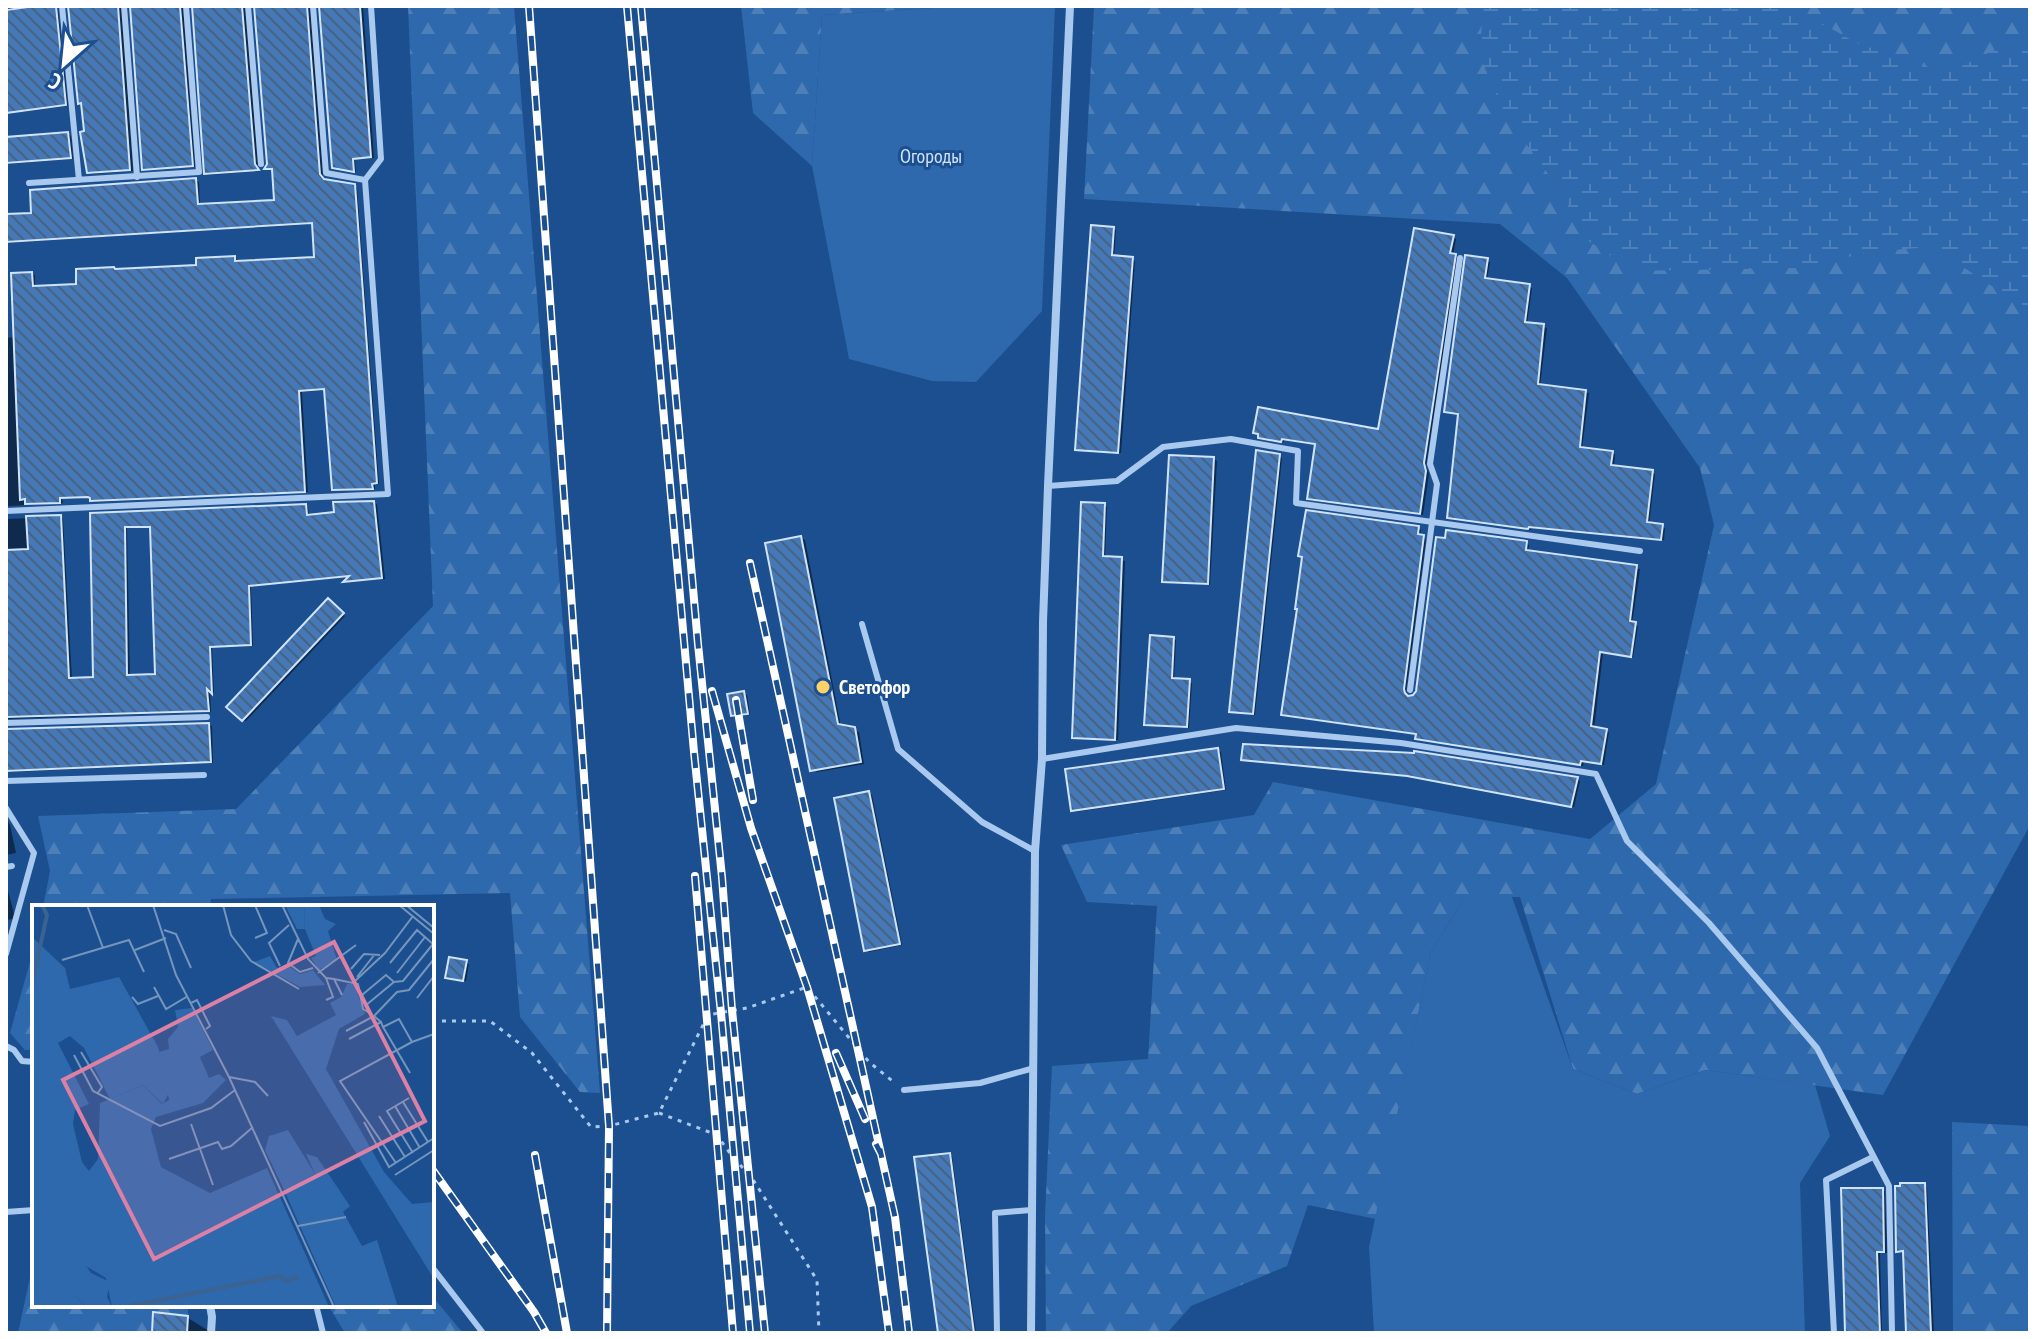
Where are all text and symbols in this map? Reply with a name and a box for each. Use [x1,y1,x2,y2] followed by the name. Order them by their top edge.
[24,24,104,104] north arrow
[44,67,66,97] text: С
[900,143,962,169] park label: Огороды
[839,674,910,700] place label: Светофор
[814,678,832,696] marker: Светофор
[32,905,434,1307] inset map

